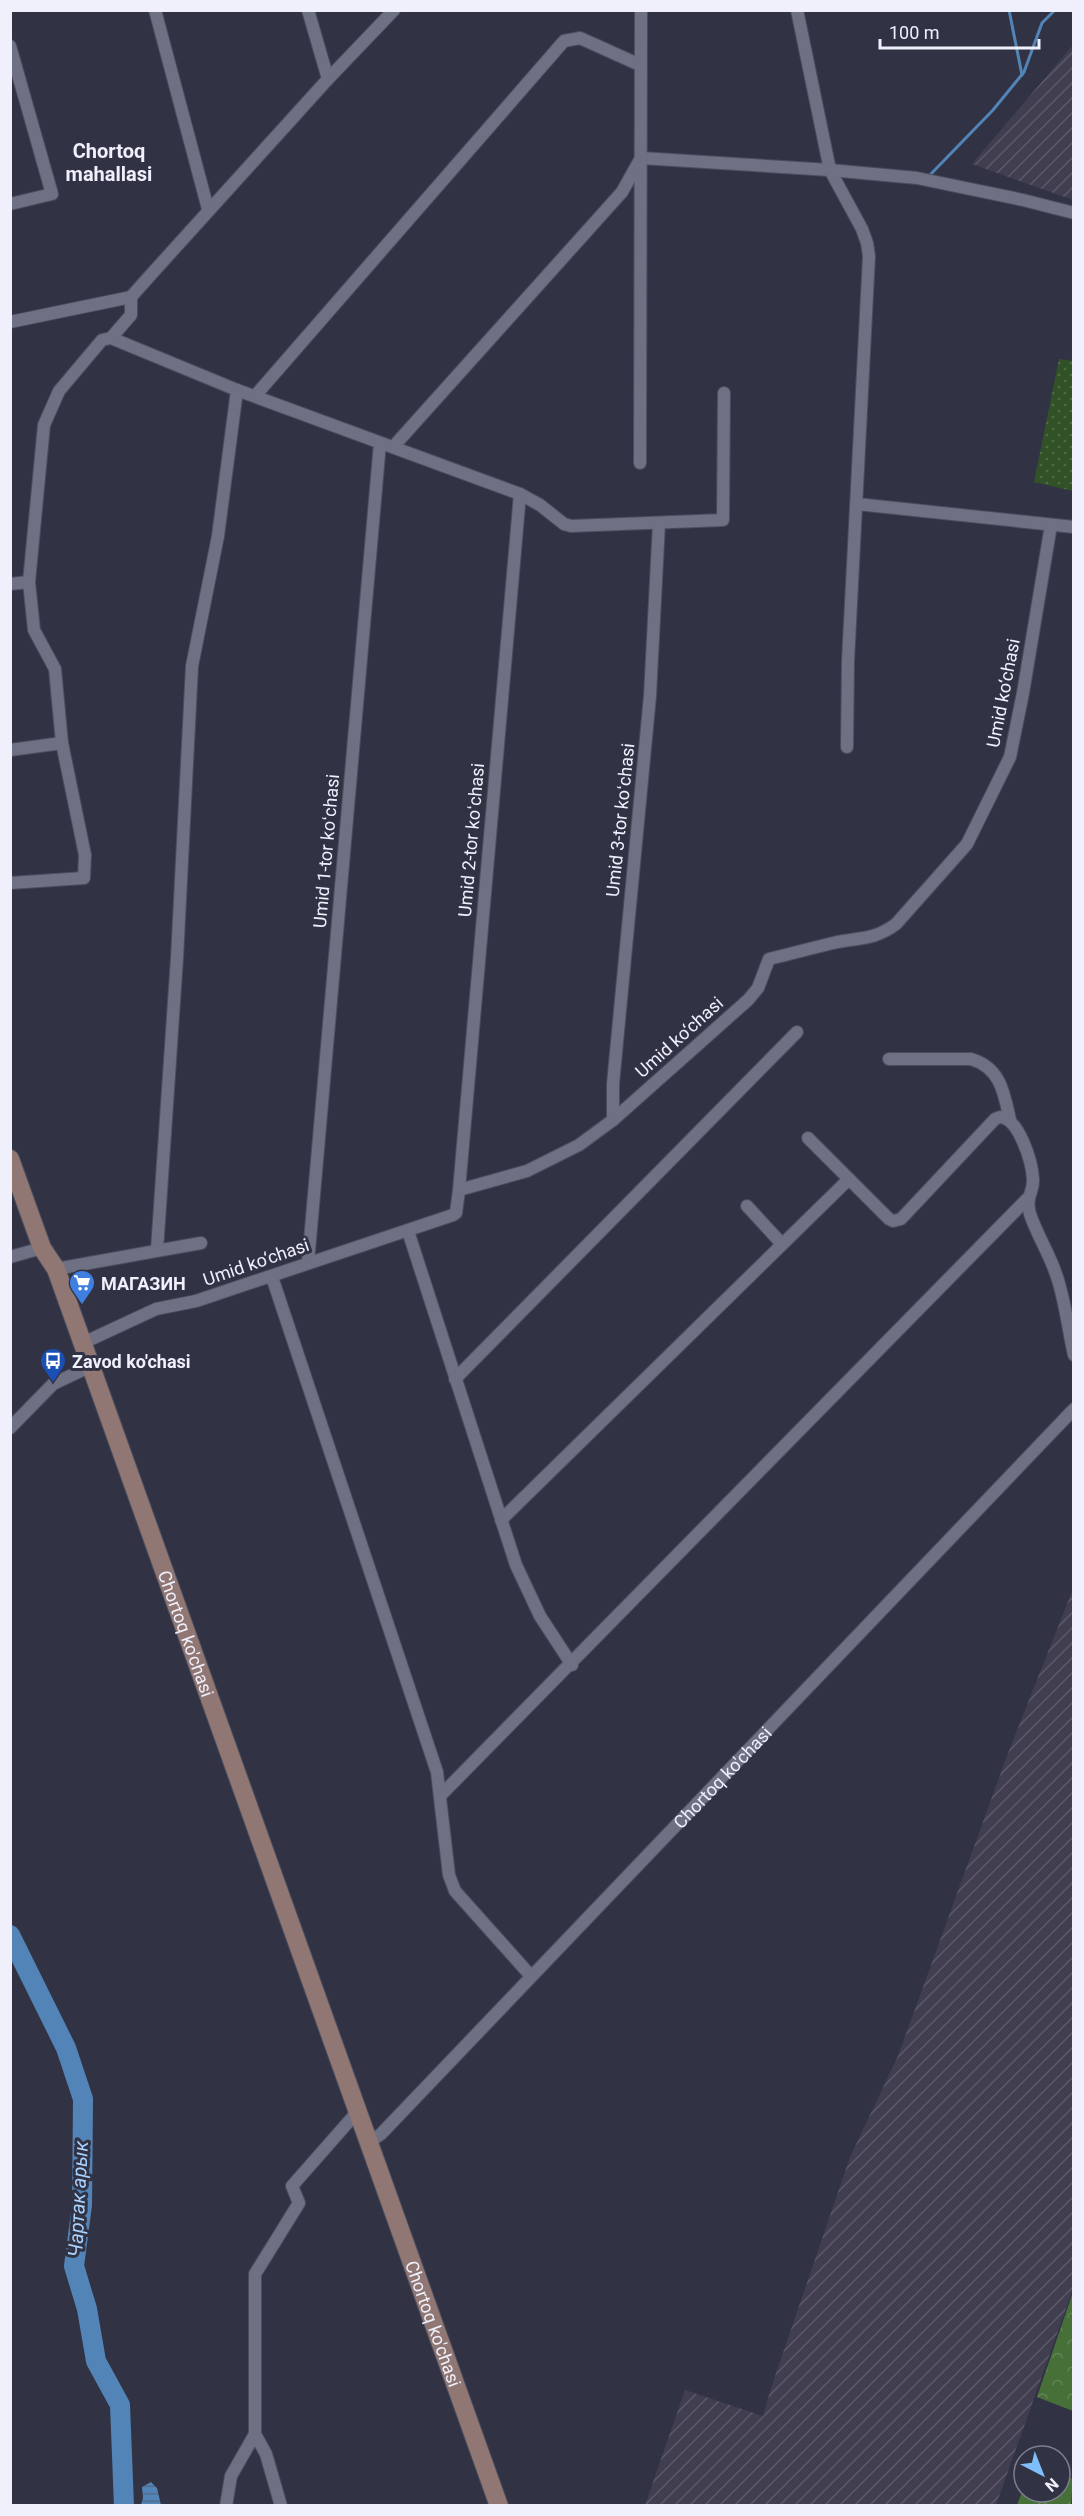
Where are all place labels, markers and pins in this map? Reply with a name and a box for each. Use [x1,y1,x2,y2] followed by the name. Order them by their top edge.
[67,1268,97,1306] supermarket icon: МАГАЗИН
[101,1273,186,1294] place label: МАГАЗИН
[38,1346,68,1384] bus stop icon: Zavod ko'chasi
[72,1351,191,1372] place label: Zavod ko'chasi

